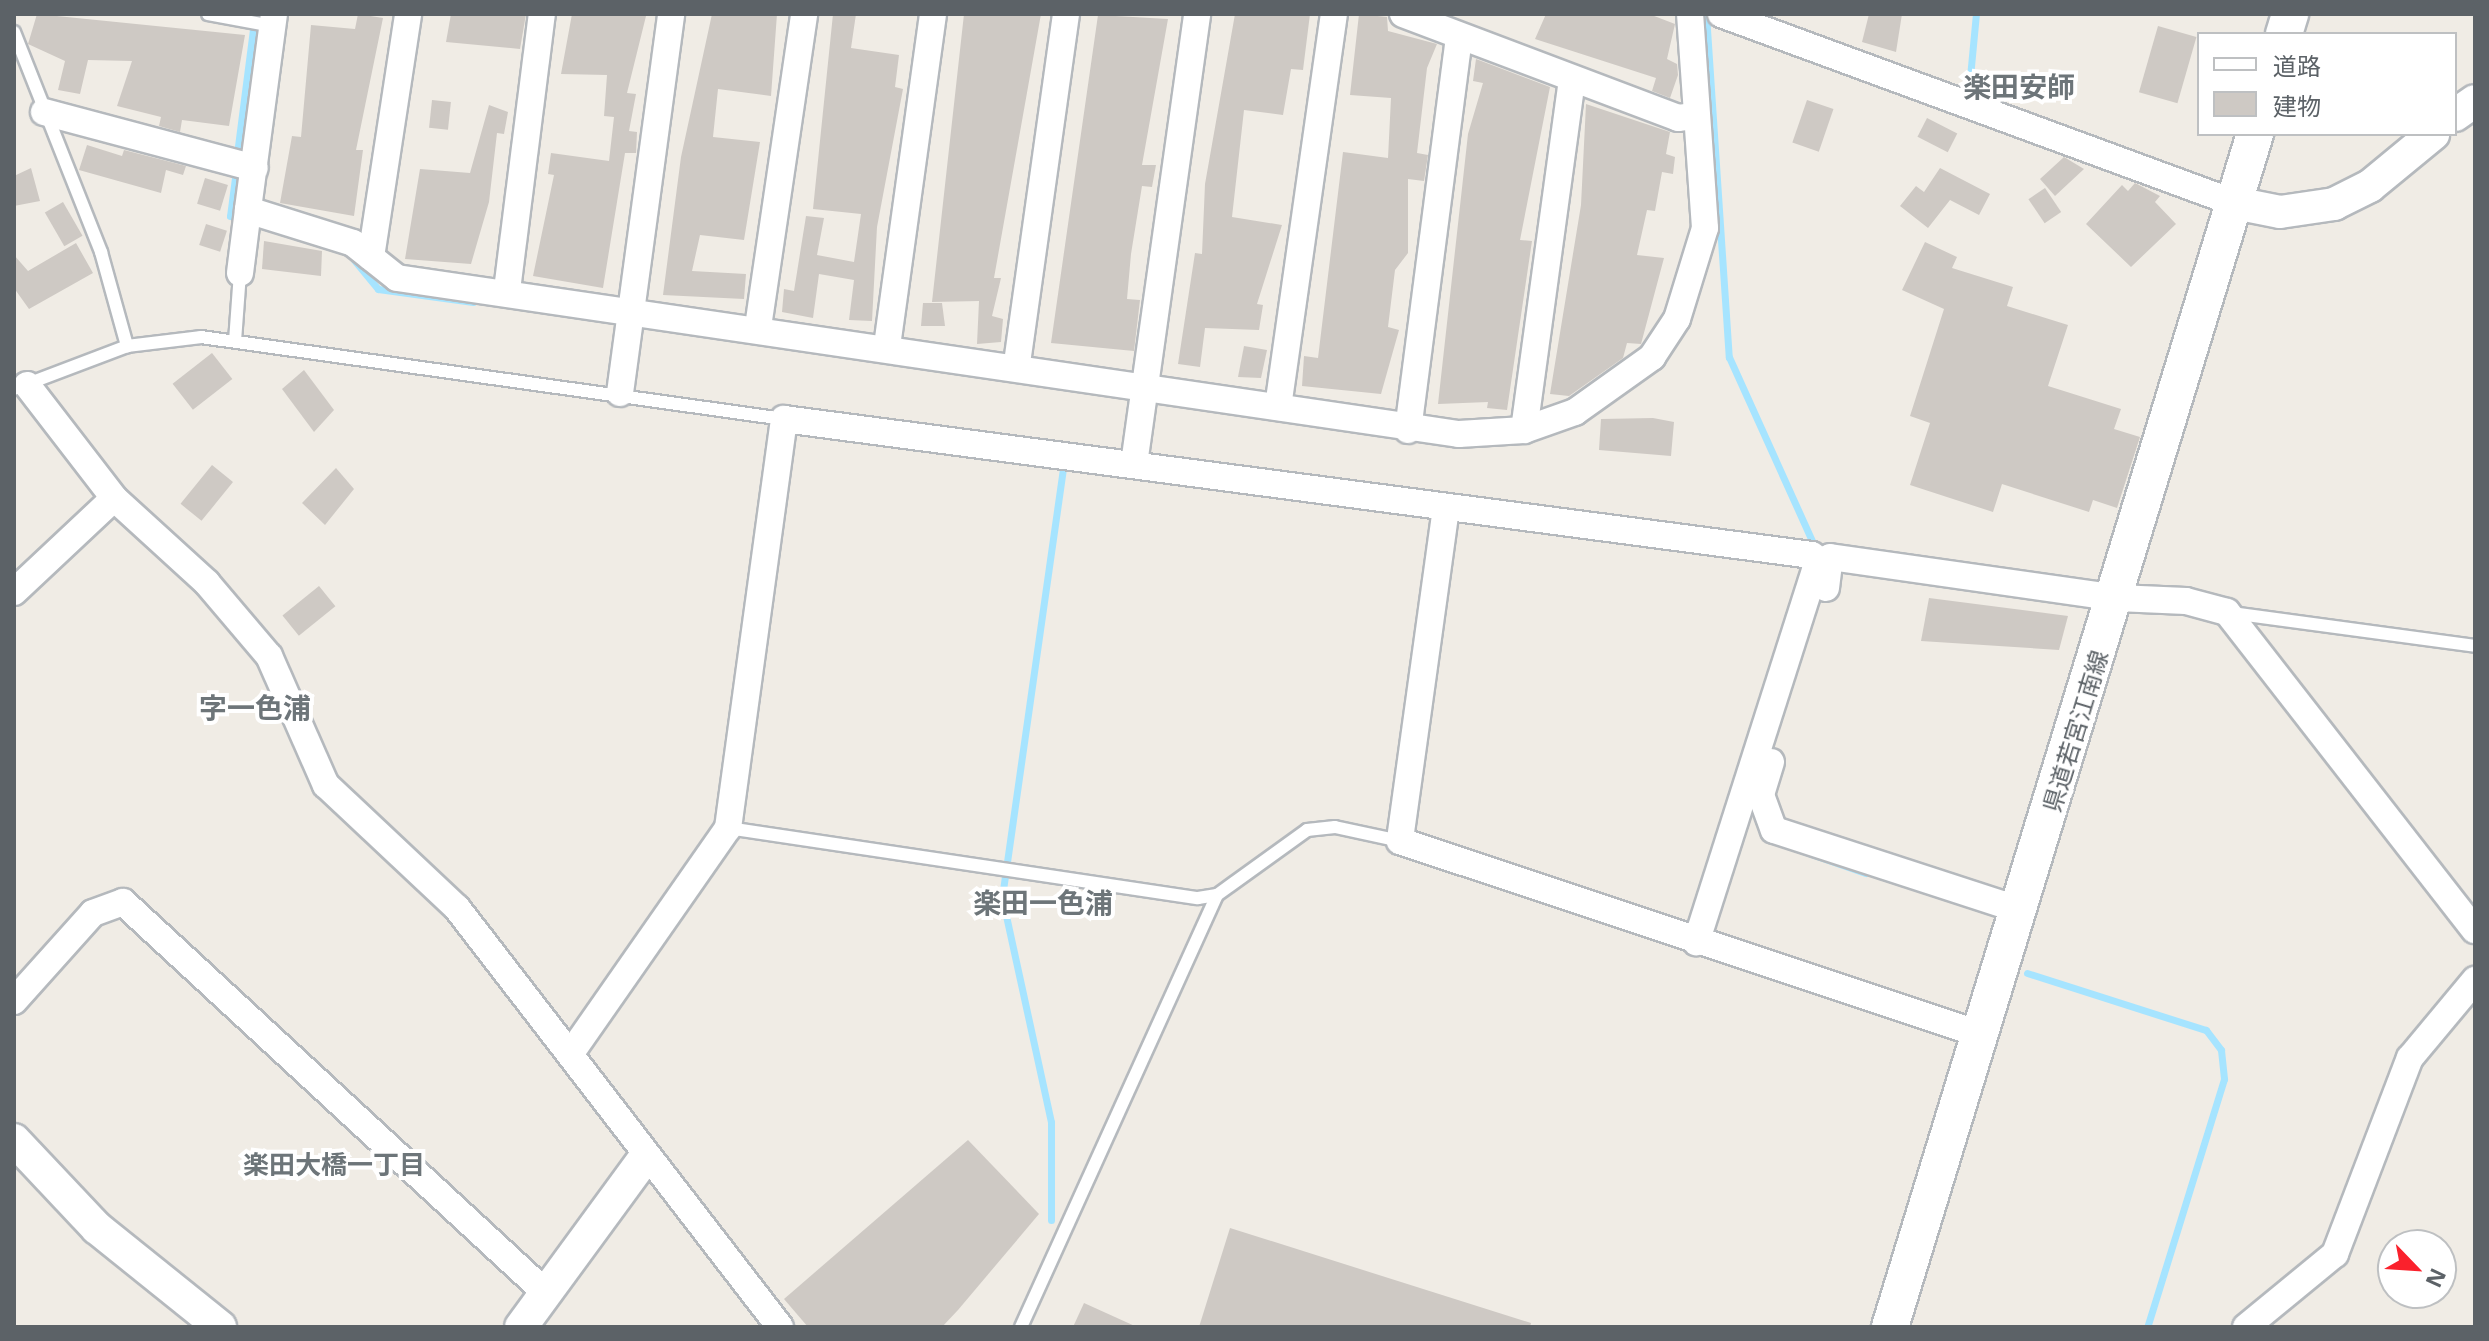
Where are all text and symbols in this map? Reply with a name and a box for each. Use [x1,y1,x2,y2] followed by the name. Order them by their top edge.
[2197,32,2457,136] legend
[2273,49,2321,82] text: 道路
[1963,69,2075,103] district label: 楽田安師
[2273,89,2321,122] text: 建物
[2037,646,2113,816] street label: 県道若宮江南線
[199,690,311,724] district label: 字一色浦
[973,885,1113,919] district label: 楽田一色浦
[243,1149,425,1181] district label: 楽田大橋一丁目
[2377,1229,2457,1309] north arrow
[2420,1264,2454,1293] text: N

